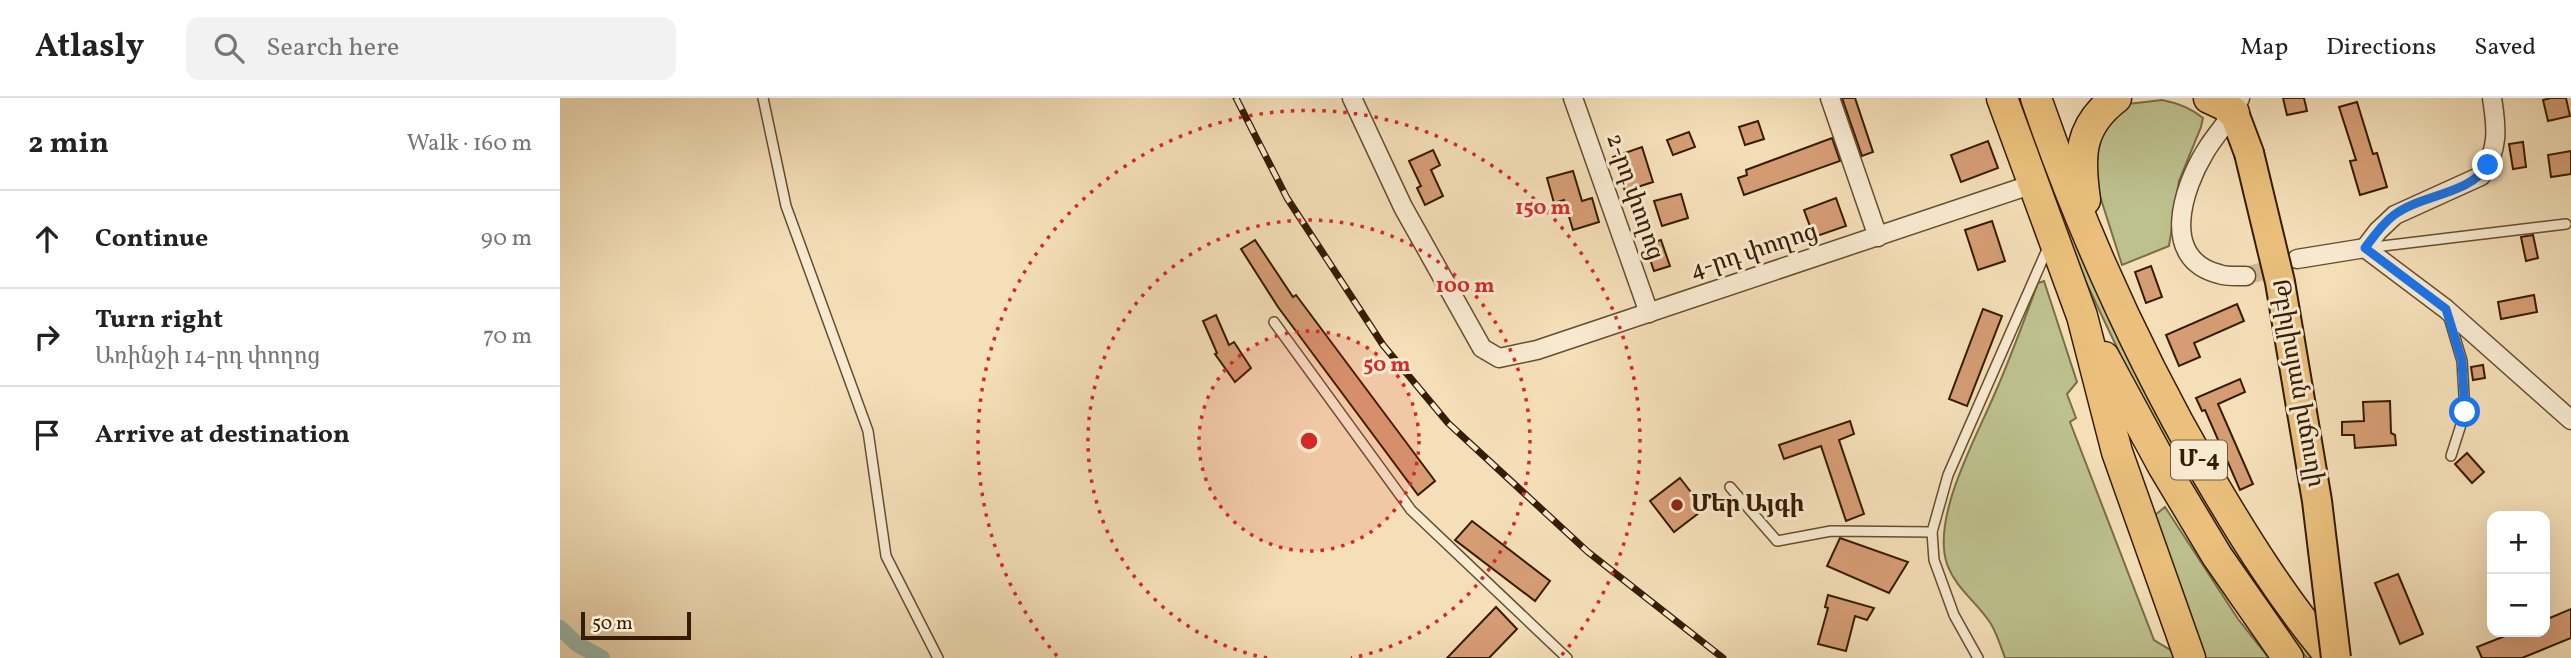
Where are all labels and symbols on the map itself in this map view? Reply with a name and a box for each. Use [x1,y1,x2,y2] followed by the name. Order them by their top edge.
[1596,129,1672,265] street label: 2-րդ փողոց
[2472,149,2503,180] route end
[1515,194,1571,223] text: 150 m
[1686,215,1822,289] street label: 4-րդ փողոց
[1435,272,1495,301] text: 100 m
[2262,276,2332,490] street label: Թբիլիսյան խճուղի
[1363,351,1411,380] text: 50 m
[2449,396,2480,427] route start
[1297,429,1321,453] centre of rings
[2171,440,2227,480] road number: Մ-4
[1691,488,1804,522] place label: Մեր Այգի
[1669,497,1685,513] marker: Մեր Այգի
[581,609,691,641] scale bar

